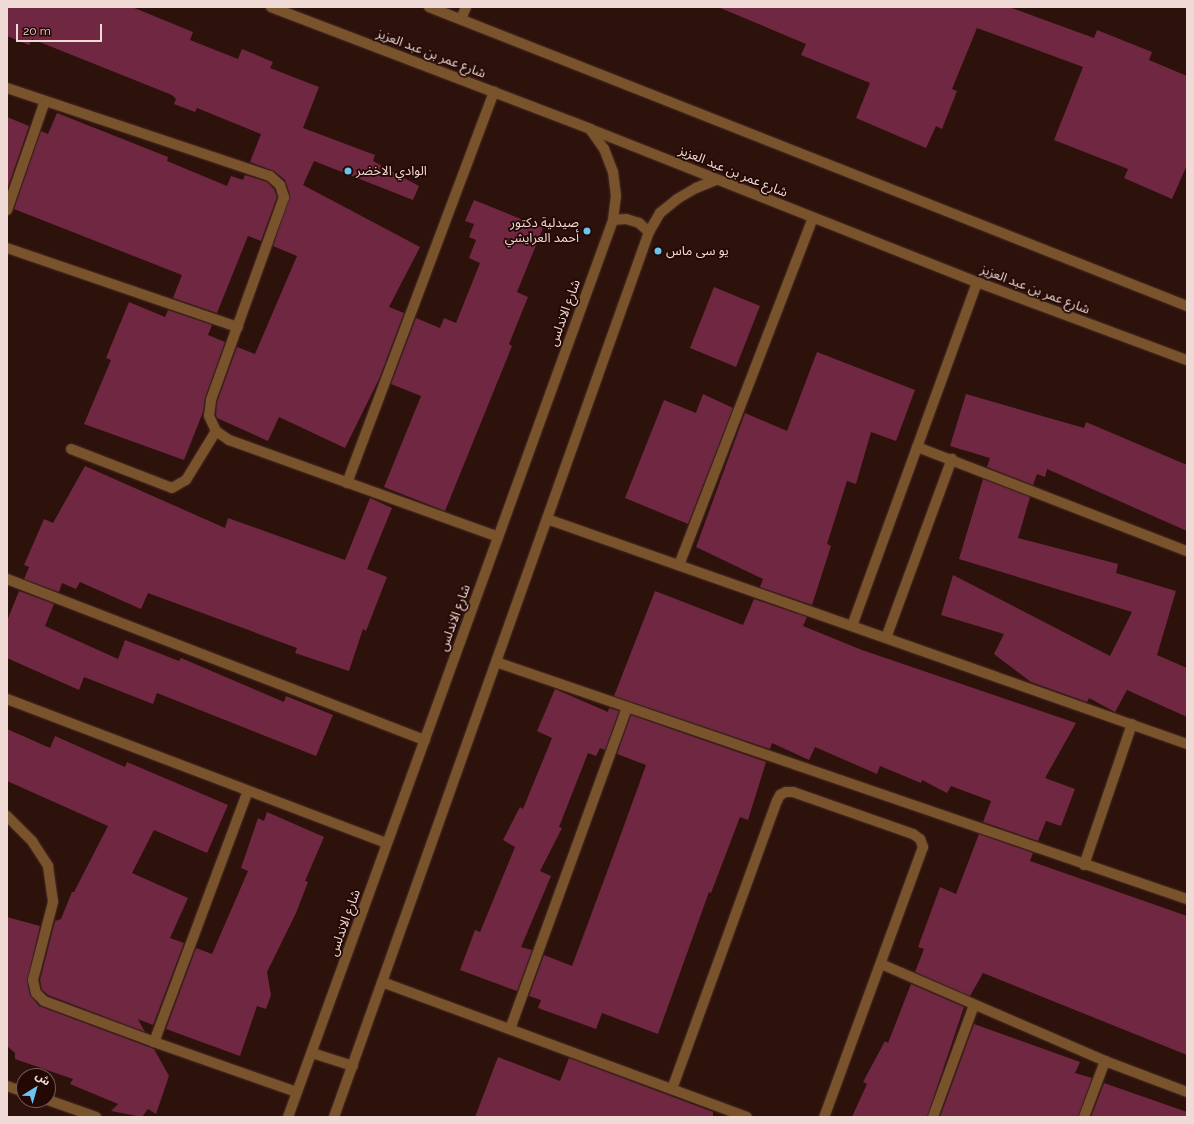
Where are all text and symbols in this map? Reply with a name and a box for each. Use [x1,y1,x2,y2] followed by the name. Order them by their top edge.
[18,16,104,42] scale bar
[23,24,51,38] text: 20 m
[374,26,488,82] street label: شارع عمر بن عبد العزيز
[676,143,790,201] street label: شارع عمر بن عبد العزيز
[356,163,427,179] place label: الوادي الاخضر
[343,166,353,176] marker: الوادي الاخضر
[505,216,579,247] place label: صيدلية دكتور أحمد العرايشي
[582,226,592,236] marker: صيدلية دكتور أحمد العرايشي
[666,243,729,259] place label: يو سى ماس
[653,246,663,256] marker: يو سى ماس
[978,262,1092,318] street label: شارع عمر بن عبد العزيز
[546,278,584,348] street label: شارع الاندلس
[436,583,474,653] street label: شارع الاندلس
[326,888,364,958] street label: شارع الاندلس
[16,1068,56,1108] north arrow
[33,1069,53,1089] text: ش

